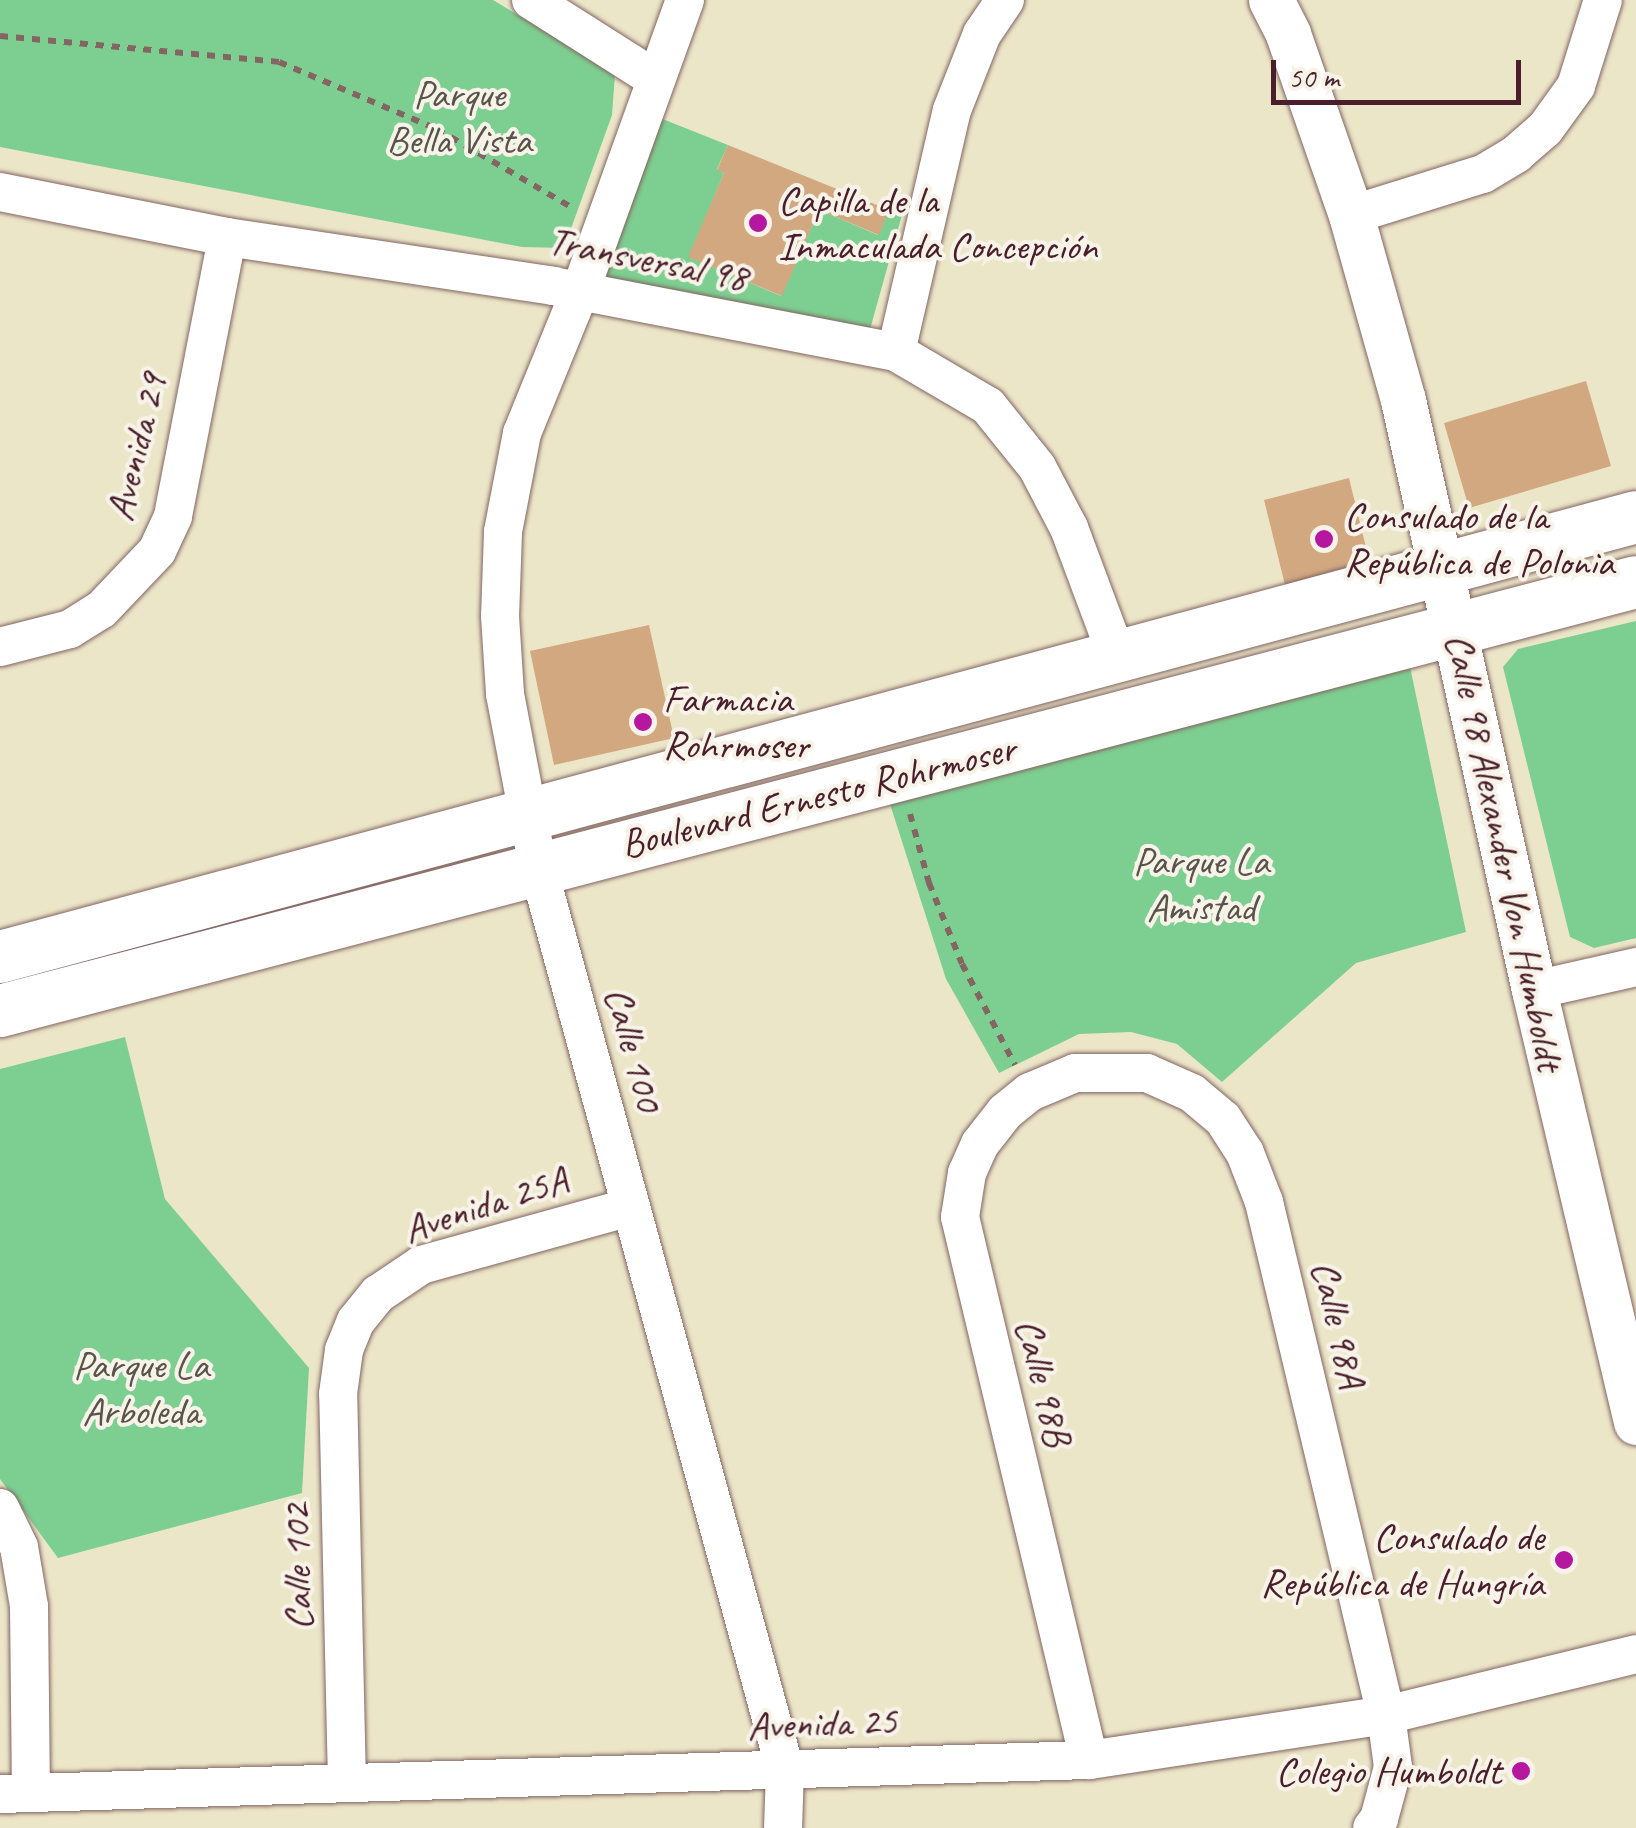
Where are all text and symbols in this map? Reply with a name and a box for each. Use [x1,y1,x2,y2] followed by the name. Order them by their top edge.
[1276,40,1526,102] scale bar
[1288,58,1339,96] text: 50 m
[387,70,531,164] park label: Parque Bella Vista
[778,176,1096,270] place label: Capilla de la Inmaculada Concepción
[747,212,769,234] marker: Capilla de la Inmaculada Concepción
[544,216,752,302] street label: Transversal 98
[95,369,177,525] street label: Avenida 29
[1344,492,1614,586] place label: Consulado de la República de Polonia
[1313,528,1335,550] marker: Consulado de la República de Polonia
[1435,629,1575,1075] street label: Calle 98 Alexander Von Humboldt
[663,675,809,769] place label: Farmacia Rohrmoser
[632,711,654,733] marker: Farmacia Rohrmoser
[617,724,1019,868] street label: Boulevard Ernesto Rohrmoser
[1133,837,1269,931] park label: Parque La Amistad
[594,982,674,1116] street label: Calle 100
[397,1155,573,1253] street label: Avenida 25A
[1301,1256,1377,1392] street label: Calle 98A
[1005,1313,1083,1451] street label: Calle 98B
[73,1341,209,1435] park label: Parque La Arboleda
[272,1503,322,1631] street label: Calle 102
[1260,1513,1544,1607] place label: Consulado de República de Hungría
[1553,1549,1575,1571] marker: Consulado de República de Hungría
[747,1696,897,1750] street label: Avenida 25
[1276,1747,1501,1795] place label: Colegio Humboldt
[1510,1760,1532,1782] marker: Colegio Humboldt

